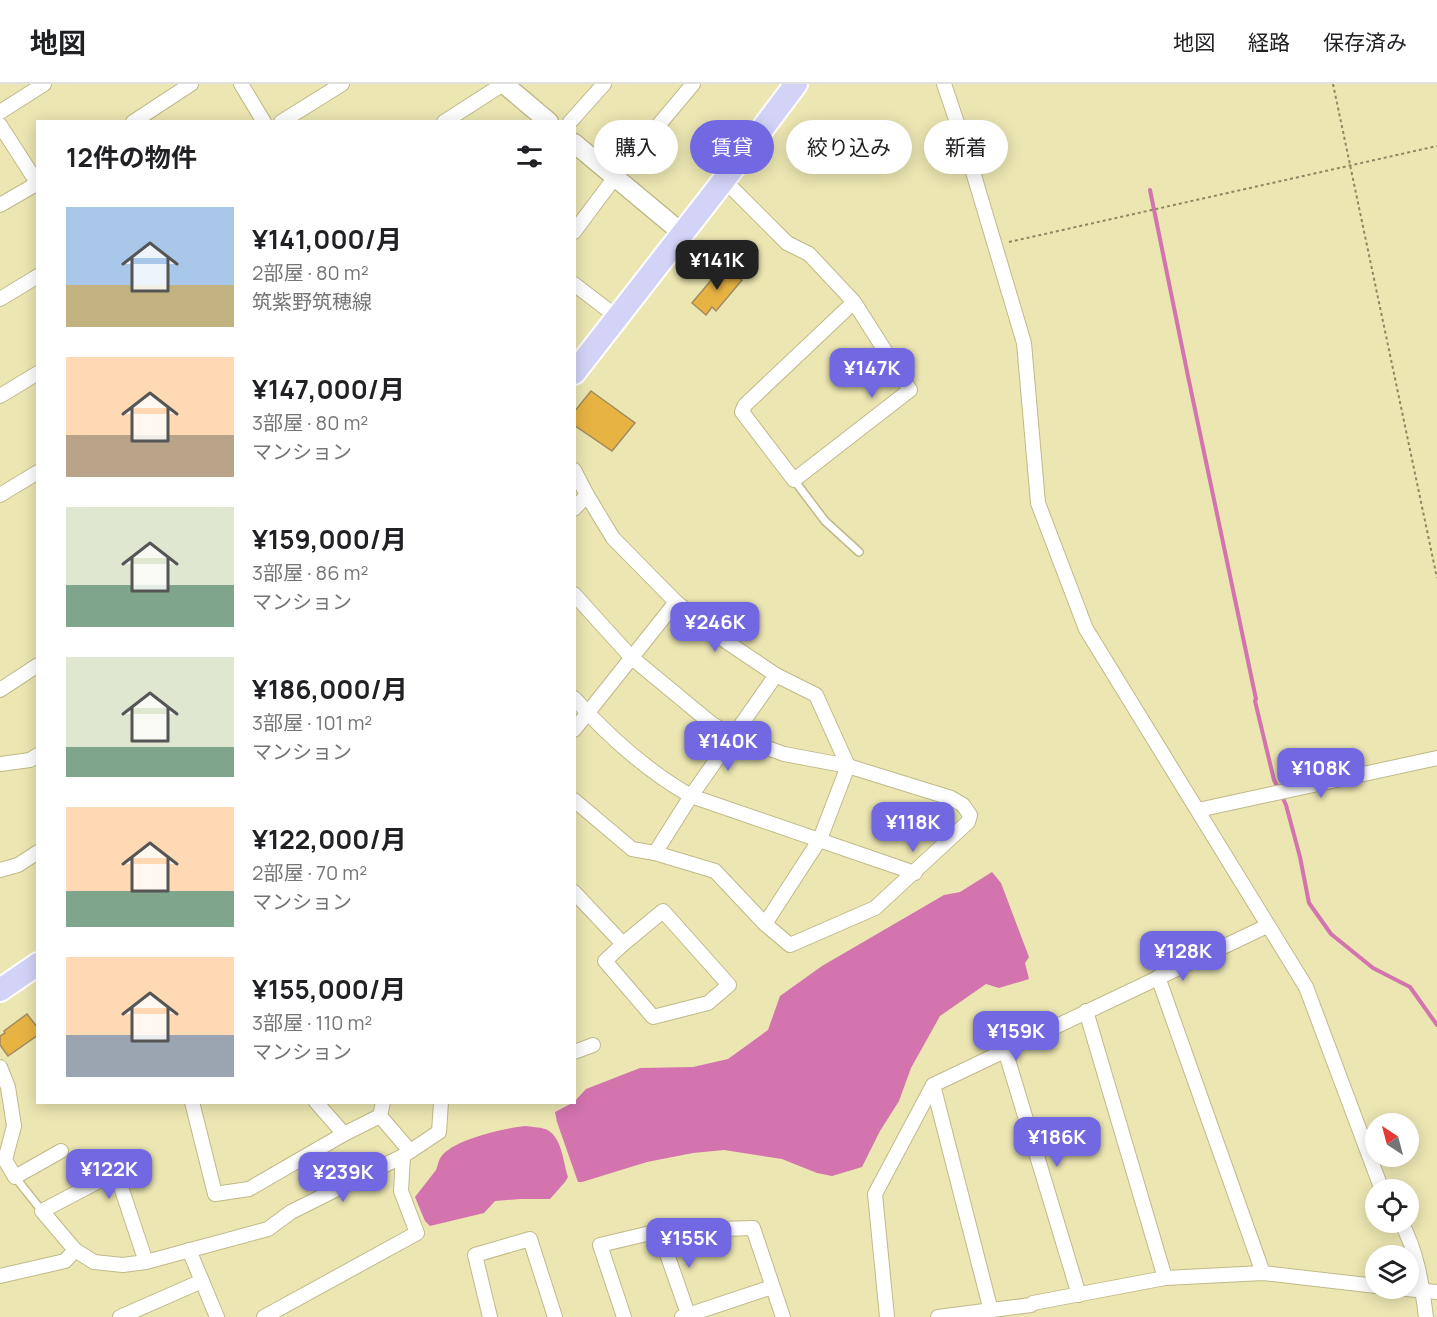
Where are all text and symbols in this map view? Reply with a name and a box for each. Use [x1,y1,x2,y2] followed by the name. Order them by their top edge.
[30,23,86,61] text: 地図
[1173,28,1215,56] text: 地図
[1248,28,1290,56] text: 経路
[1323,28,1407,56] text: 保存済み
[594,120,678,174] chip: 購入
[690,120,774,174] chip: 賃貸
[786,120,912,174] chip: 絞り込み
[924,120,1008,174] chip: 新着
[66,139,197,175] text: 12件の物件
[513,140,546,173] icon: filters
[252,221,402,257] text: ¥141,000/月
[114,231,186,303] icon: home
[675,240,759,291] pin: ¥141K
[690,246,744,273] text: ¥141K
[252,259,369,286] text: 2部屋 · 80 m²
[252,288,372,315] text: 筑紫野筑穂線
[830,348,914,399] pin: ¥147K
[844,354,900,381] text: ¥147K
[252,371,405,407] text: ¥147,000/月
[114,381,186,453] icon: home
[252,409,368,436] text: 3部屋 · 80 m²
[252,438,352,465] text: マンション
[252,521,407,557] text: ¥159,000/月
[114,531,186,603] icon: home
[252,559,369,586] text: 3部屋 · 86 m²
[252,588,352,615] text: マンション
[673,602,757,653] pin: ¥246K
[684,608,746,635] text: ¥246K
[252,671,408,707] text: ¥186,000/月
[114,681,186,753] icon: home
[252,709,372,736] text: 3部屋 · 101 m²
[686,721,770,772] pin: ¥140K
[698,727,758,754] text: ¥140K
[252,738,352,765] text: マンション
[1279,748,1363,799] pin: ¥108K
[1291,754,1351,781] text: ¥108K
[871,802,955,853] pin: ¥118K
[886,808,940,835] text: ¥118K
[252,821,407,857] text: ¥122,000/月
[114,831,186,903] icon: home
[252,859,367,886] text: 2部屋 · 70 m²
[252,888,352,915] text: マンション
[1141,931,1225,982] pin: ¥128K
[1154,937,1212,964] text: ¥128K
[252,971,406,1007] text: ¥155,000/月
[114,981,186,1053] icon: home
[252,1009,372,1036] text: 3部屋 · 110 m²
[974,1011,1058,1062] pin: ¥159K
[987,1017,1045,1044] text: ¥159K
[252,1038,352,1065] text: マンション
[1365,1113,1419,1167] north arrow
[1365,1113,1419,1299] map controls
[1015,1117,1099,1168] pin: ¥186K
[1028,1123,1086,1150] text: ¥186K
[67,1149,151,1200] pin: ¥122K
[301,1152,385,1203] pin: ¥239K
[80,1155,138,1182] text: ¥122K
[312,1158,374,1185] text: ¥239K
[1365,1179,1419,1233] button: locate
[647,1218,731,1269] pin: ¥155K
[660,1224,718,1251] text: ¥155K
[1365,1245,1419,1299] button: layers

